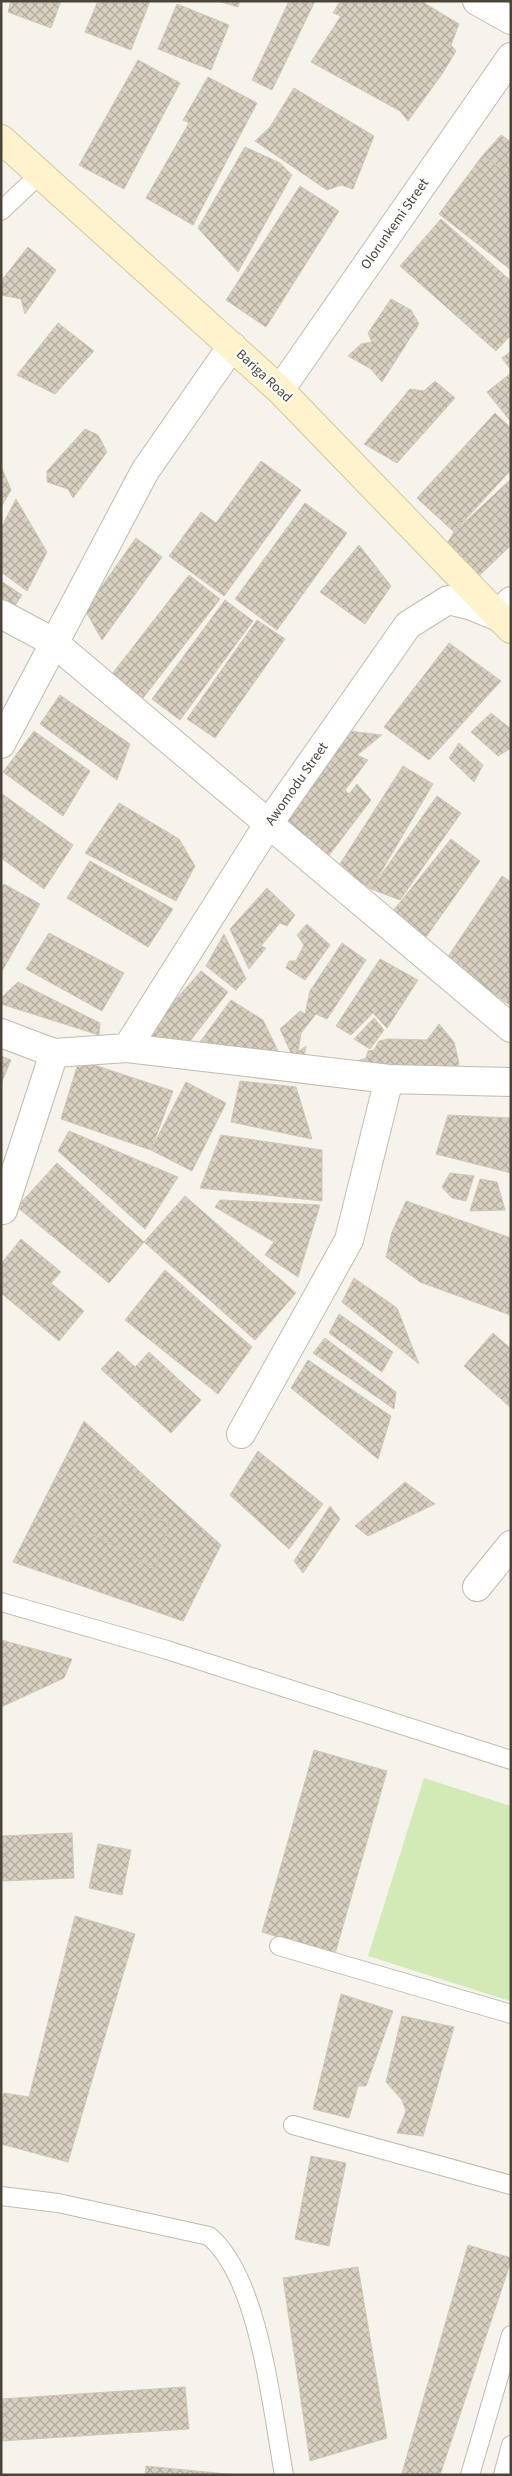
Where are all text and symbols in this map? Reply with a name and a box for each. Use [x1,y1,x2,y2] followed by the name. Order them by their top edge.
[356,174,434,274] street label: Olorunkemi Street
[231,345,297,407] street label: Bariga Road
[261,738,333,830] street label: Awomodu Street

